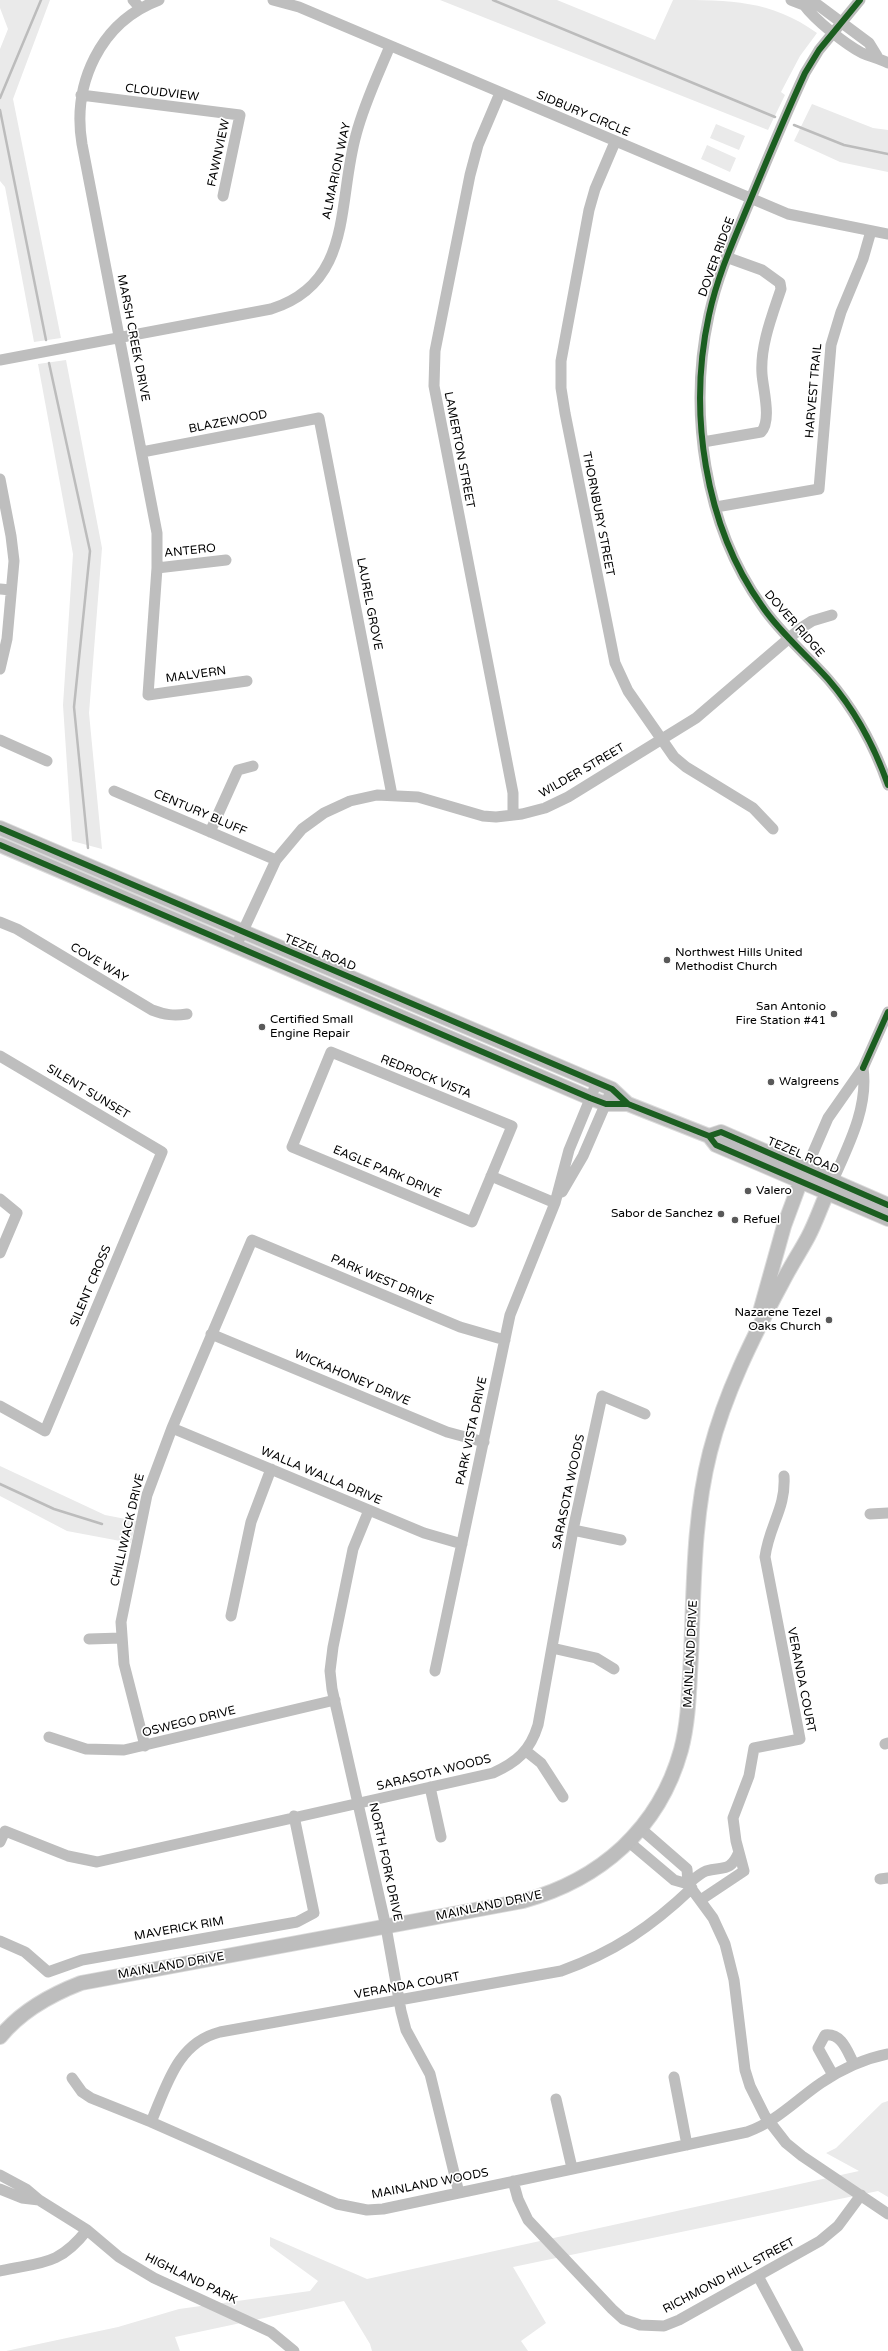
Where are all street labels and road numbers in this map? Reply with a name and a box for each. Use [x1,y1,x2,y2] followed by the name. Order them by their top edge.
[124,81,200,105] street label: CLOUDVIEW
[534,88,632,140] street label: SIDBURY CIRCLE
[205,118,233,188] street label: FAWNVIEW
[320,121,354,221] street label: ALMARION WAY
[696,215,738,299] street label: DOVER RIDGE
[114,273,152,403] street label: MARSH CREEK DRIVE
[803,343,825,439] street label: HARVEST TRAIL
[441,391,477,509] street label: LAMERTON STREET
[187,407,269,437] street label: BLAZEWOOD
[579,451,617,577] street label: THORNBURY STREET
[163,541,217,561] street label: ANTERO
[353,557,385,651] street label: LAUREL GROVE
[761,588,827,660] street label: DOVER RIDGE
[165,664,227,686] street label: MALVERN
[537,741,627,801] street label: WILDER STREET
[151,787,249,839] street label: CENTURY BLUFF
[282,931,358,975] street label: TEZEL ROAD
[68,940,130,986] street label: COVE WAY
[378,1052,474,1102] street label: REDROCK VISTA
[44,1062,132,1122] street label: SILENT SUNSET
[765,1134,841,1178] street label: TEZEL ROAD
[331,1143,443,1201] street label: EAGLE PARK DRIVE
[67,1243,115,1329] street label: SILENT CROSS
[328,1252,436,1308] street label: PARK WEST DRIVE
[292,1347,412,1409] street label: WICKAHONEY DRIVE
[453,1375,491,1487] street label: PARK VISTA DRIVE
[550,1433,588,1551] street label: SARASOTA WOODS
[258,1444,384,1508] street label: WALLA WALLA DRIVE
[108,1472,148,1588] street label: CHILLIWACK DRIVE
[681,1600,701,1708] street label: MAINLAND DRIVE
[784,1626,818,1734] street label: VERANDA COURT
[141,1703,237,1741] street label: OSWEGO DRIVE
[375,1752,493,1794] street label: SARASOTA WOODS
[365,1801,405,1923] street label: NORTH FORK DRIVE
[435,1888,543,1924] street label: MAINLAND DRIVE
[133,1914,225,1944] street label: MAVERICK RIM
[117,1950,225,1982] street label: MAINLAND DRIVE
[353,1970,461,2002] street label: VERANDA COURT
[370,2166,490,2202] street label: MAINLAND WOODS
[661,2235,797,2317] street label: RICHMOND HILL STREET
[142,2250,240,2308] street label: HIGHLAND PARK

